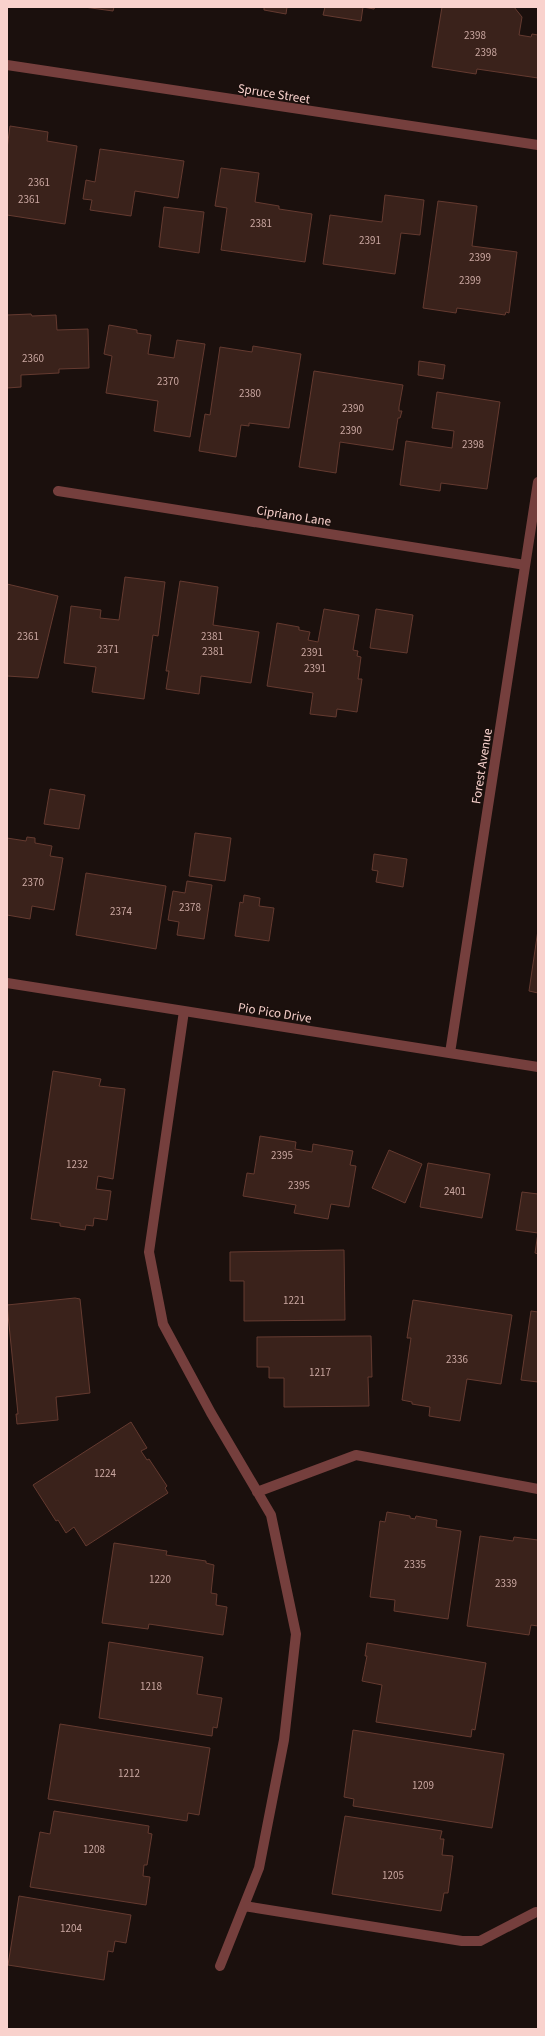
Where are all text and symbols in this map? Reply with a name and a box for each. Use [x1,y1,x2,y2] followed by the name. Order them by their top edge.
[464,28,486,43] house number: 2398
[475,45,497,60] house number: 2398
[236,79,312,109] street label: Spruce Street
[28,175,50,190] house number: 2361
[18,192,40,207] house number: 2361
[250,216,272,231] house number: 2381
[359,233,381,248] house number: 2391
[469,250,491,265] house number: 2399
[459,273,481,288] house number: 2399
[22,351,44,366] house number: 2360
[157,374,179,389] house number: 2370
[239,386,261,401] house number: 2380
[342,401,364,416] house number: 2390
[340,423,362,438] house number: 2390
[462,437,484,452] house number: 2398
[255,501,332,531] street label: Cipriano Lane
[17,629,39,644] house number: 2361
[201,629,223,644] house number: 2381
[97,642,119,657] house number: 2371
[202,644,224,659] house number: 2381
[301,645,323,660] house number: 2391
[304,661,326,676] house number: 2391
[467,727,497,805] street label: Forest Avenue
[22,875,44,890] house number: 2370
[179,900,201,915] house number: 2378
[110,904,132,919] house number: 2374
[237,998,313,1028] street label: Pio Pico Drive
[271,1148,293,1163] house number: 2395
[66,1157,88,1172] house number: 1232
[288,1178,310,1193] house number: 2395
[444,1184,466,1199] house number: 2401
[283,1293,305,1308] house number: 1221
[446,1352,468,1367] house number: 2336
[309,1365,331,1380] house number: 1217
[94,1466,116,1481] house number: 1224
[404,1557,426,1572] house number: 2335
[149,1572,171,1587] house number: 1220
[495,1576,517,1591] house number: 2339
[140,1679,162,1694] house number: 1218
[118,1766,140,1781] house number: 1212
[412,1778,434,1793] house number: 1209
[83,1842,105,1857] house number: 1208
[382,1868,404,1883] house number: 1205
[60,1921,82,1936] house number: 1204

